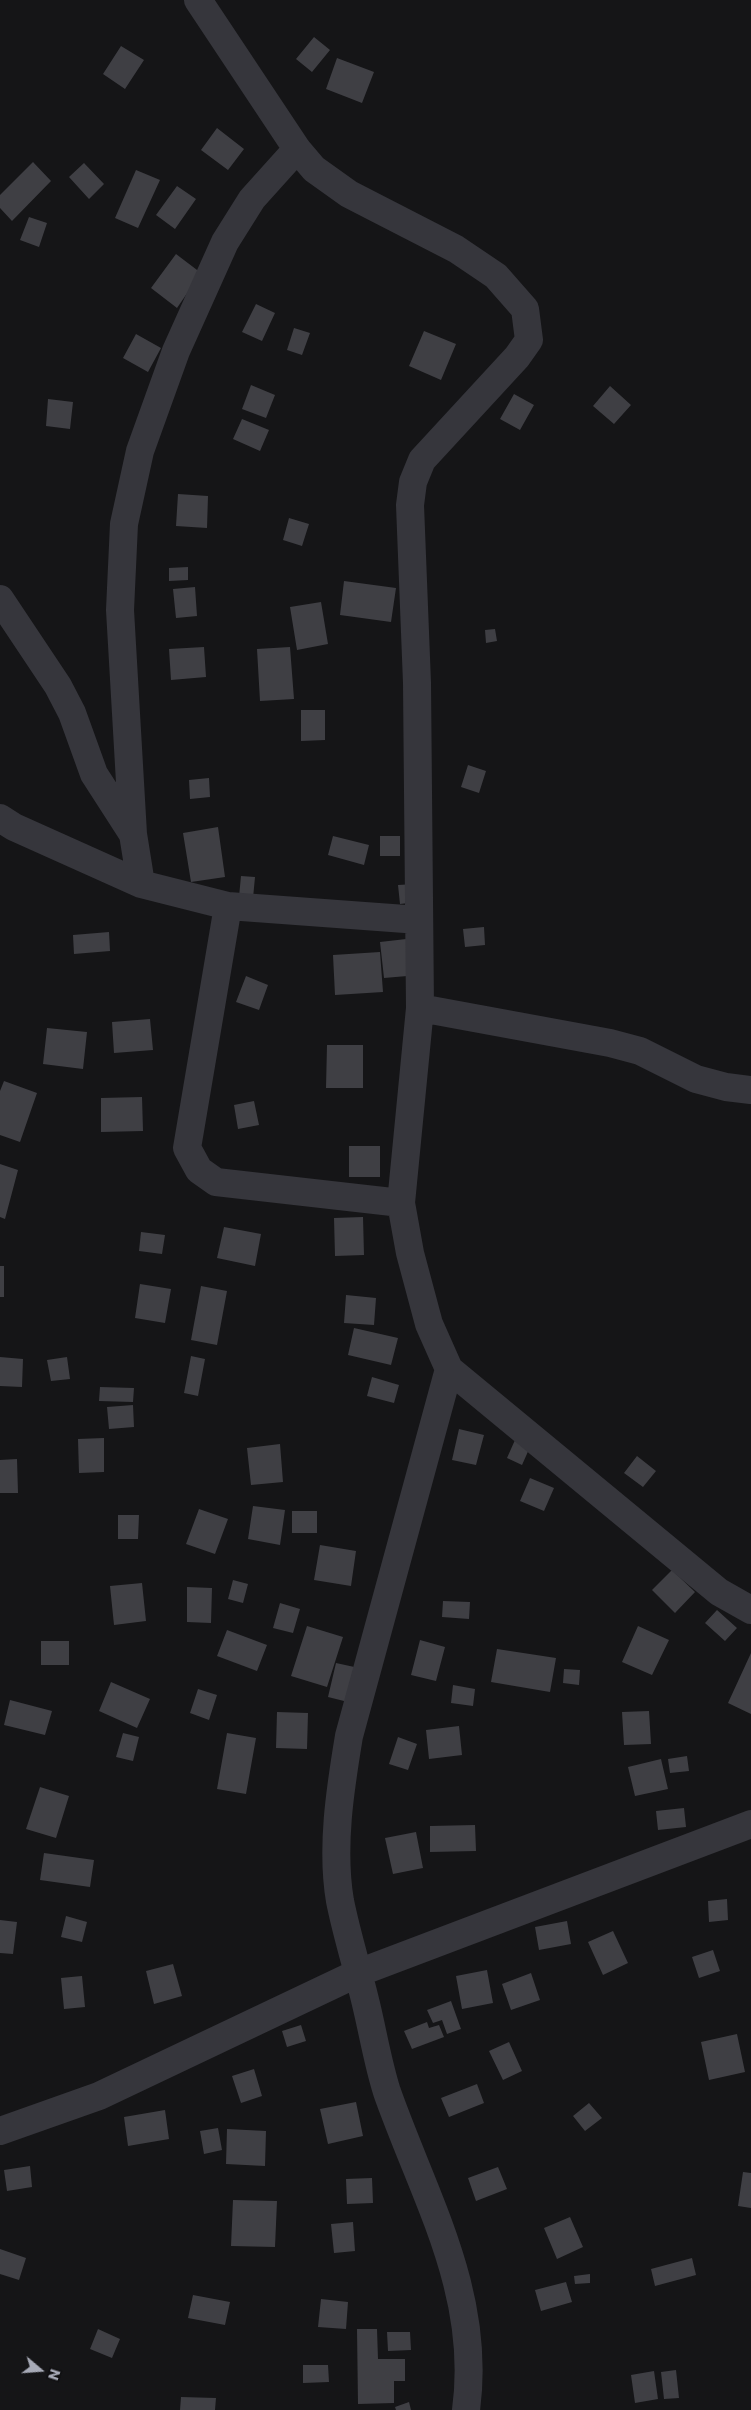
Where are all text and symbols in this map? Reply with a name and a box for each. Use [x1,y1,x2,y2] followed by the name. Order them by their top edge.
[15,2345,65,2395] north arrow
[43,2367,65,2383] text: N

